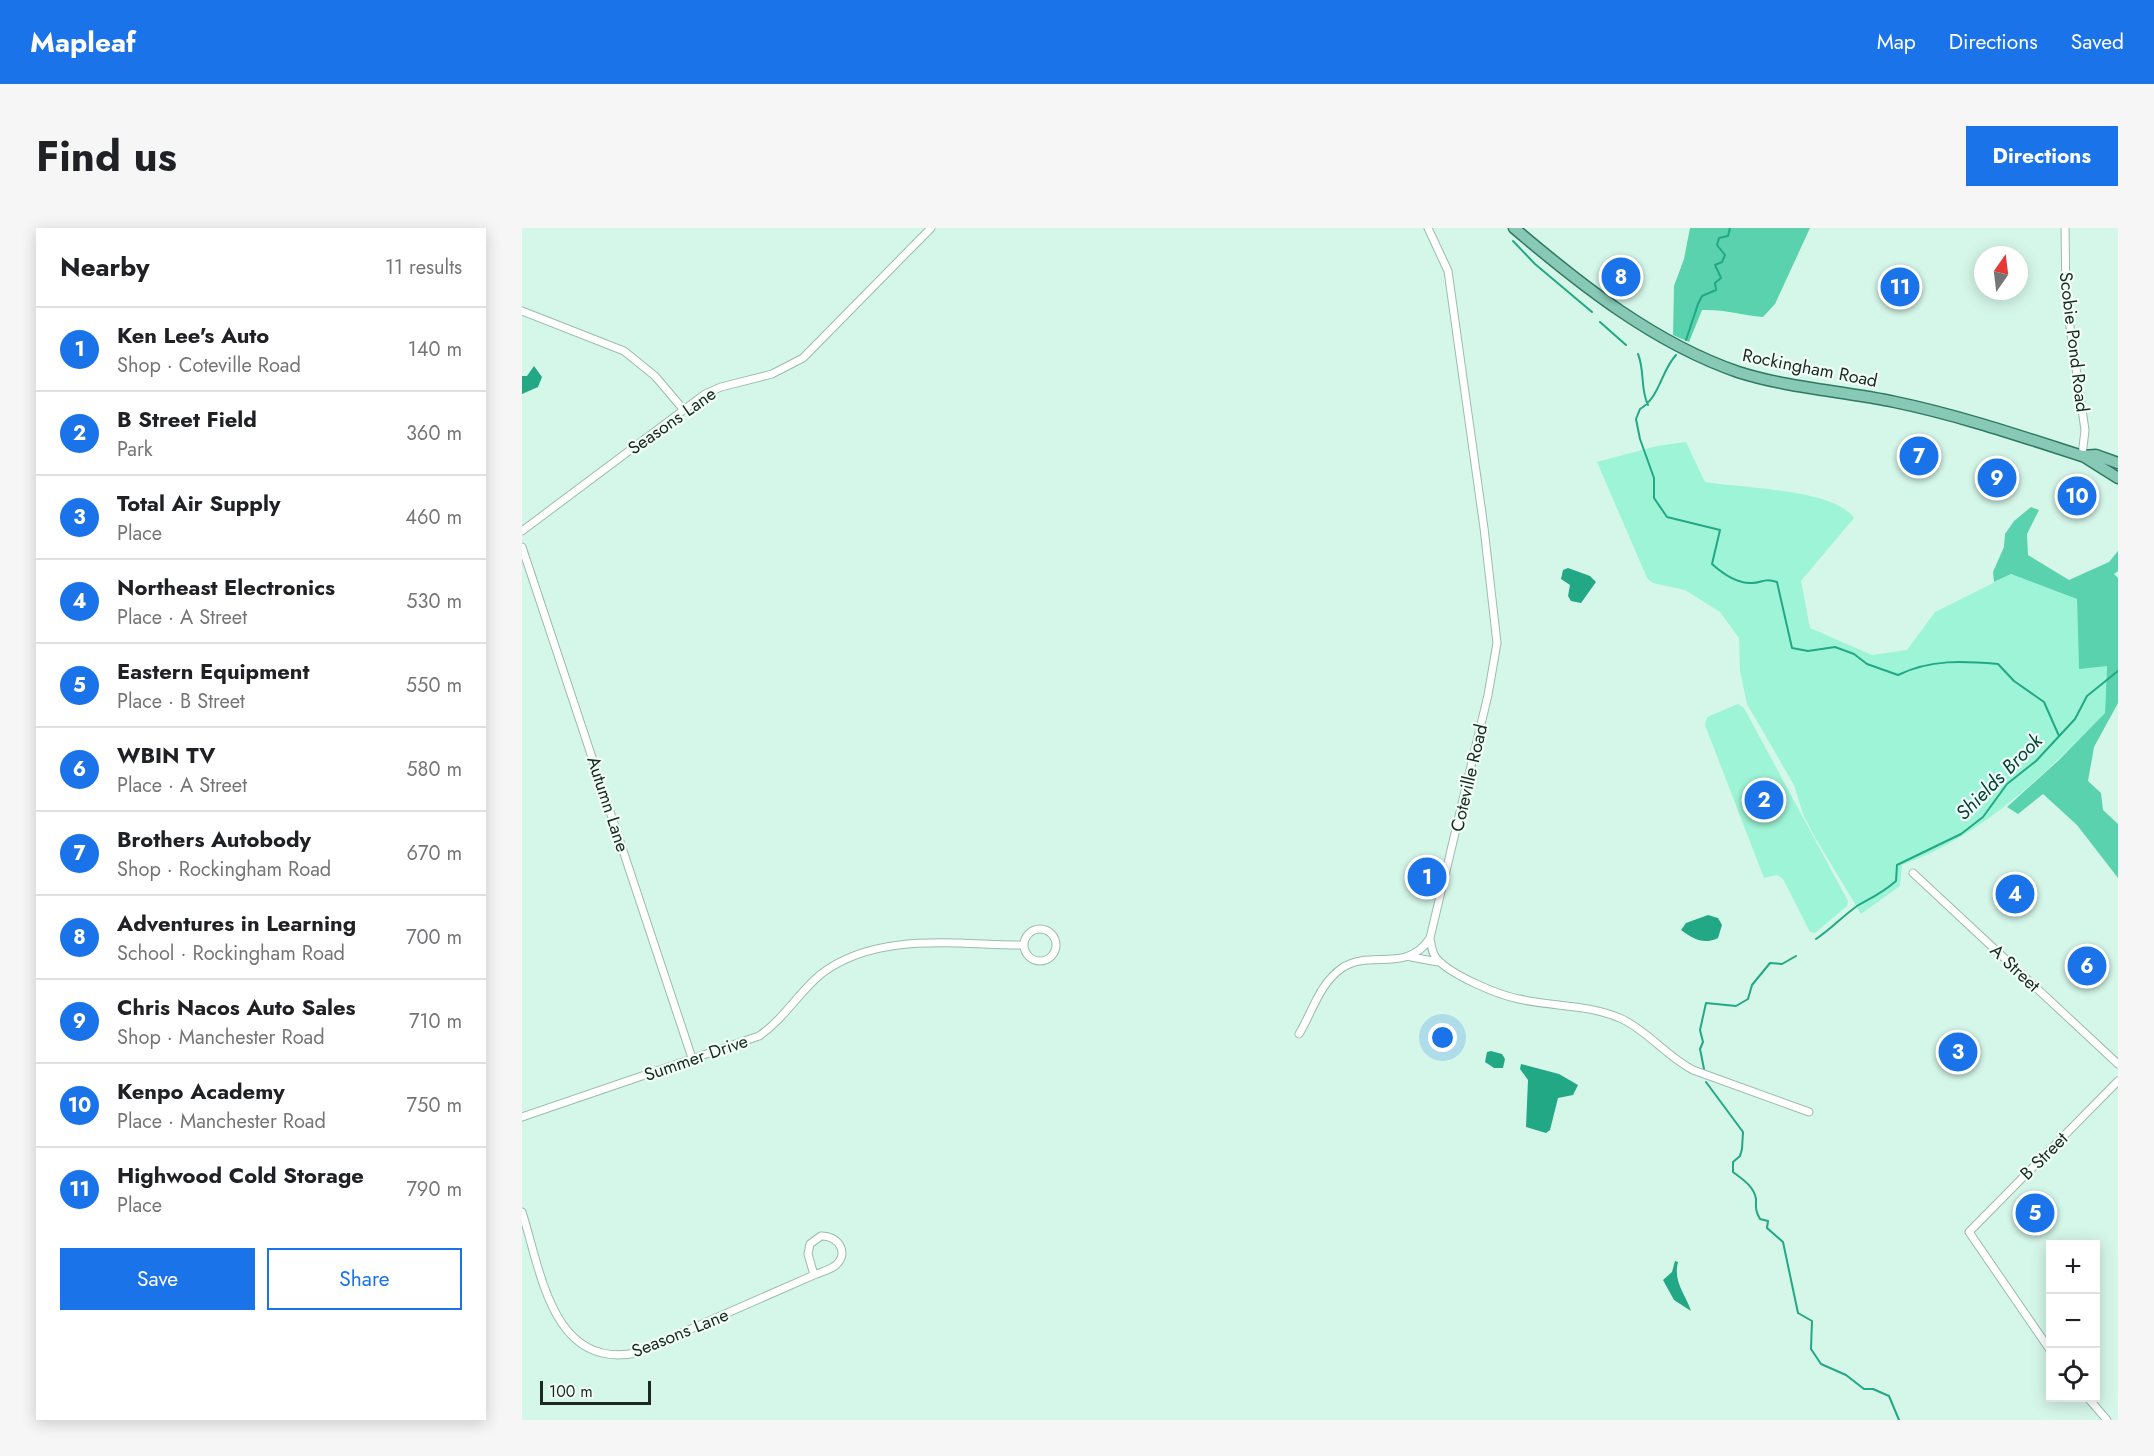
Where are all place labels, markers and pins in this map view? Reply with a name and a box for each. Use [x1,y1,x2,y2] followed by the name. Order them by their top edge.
[1602,254,1640,300] pin: 8
[1880,264,1920,310] pin: 11
[1900,434,1938,478] pin: 7
[1978,456,2016,500] pin: 9
[2058,474,2096,518] pin: 10
[1744,778,1784,822] pin: 2
[1408,854,1446,900] pin: 1
[1996,872,2034,916] pin: 4
[2068,944,2106,988] pin: 6
[1938,1030,1978,1074] pin: 3
[2016,1190,2054,1236] pin: 5

